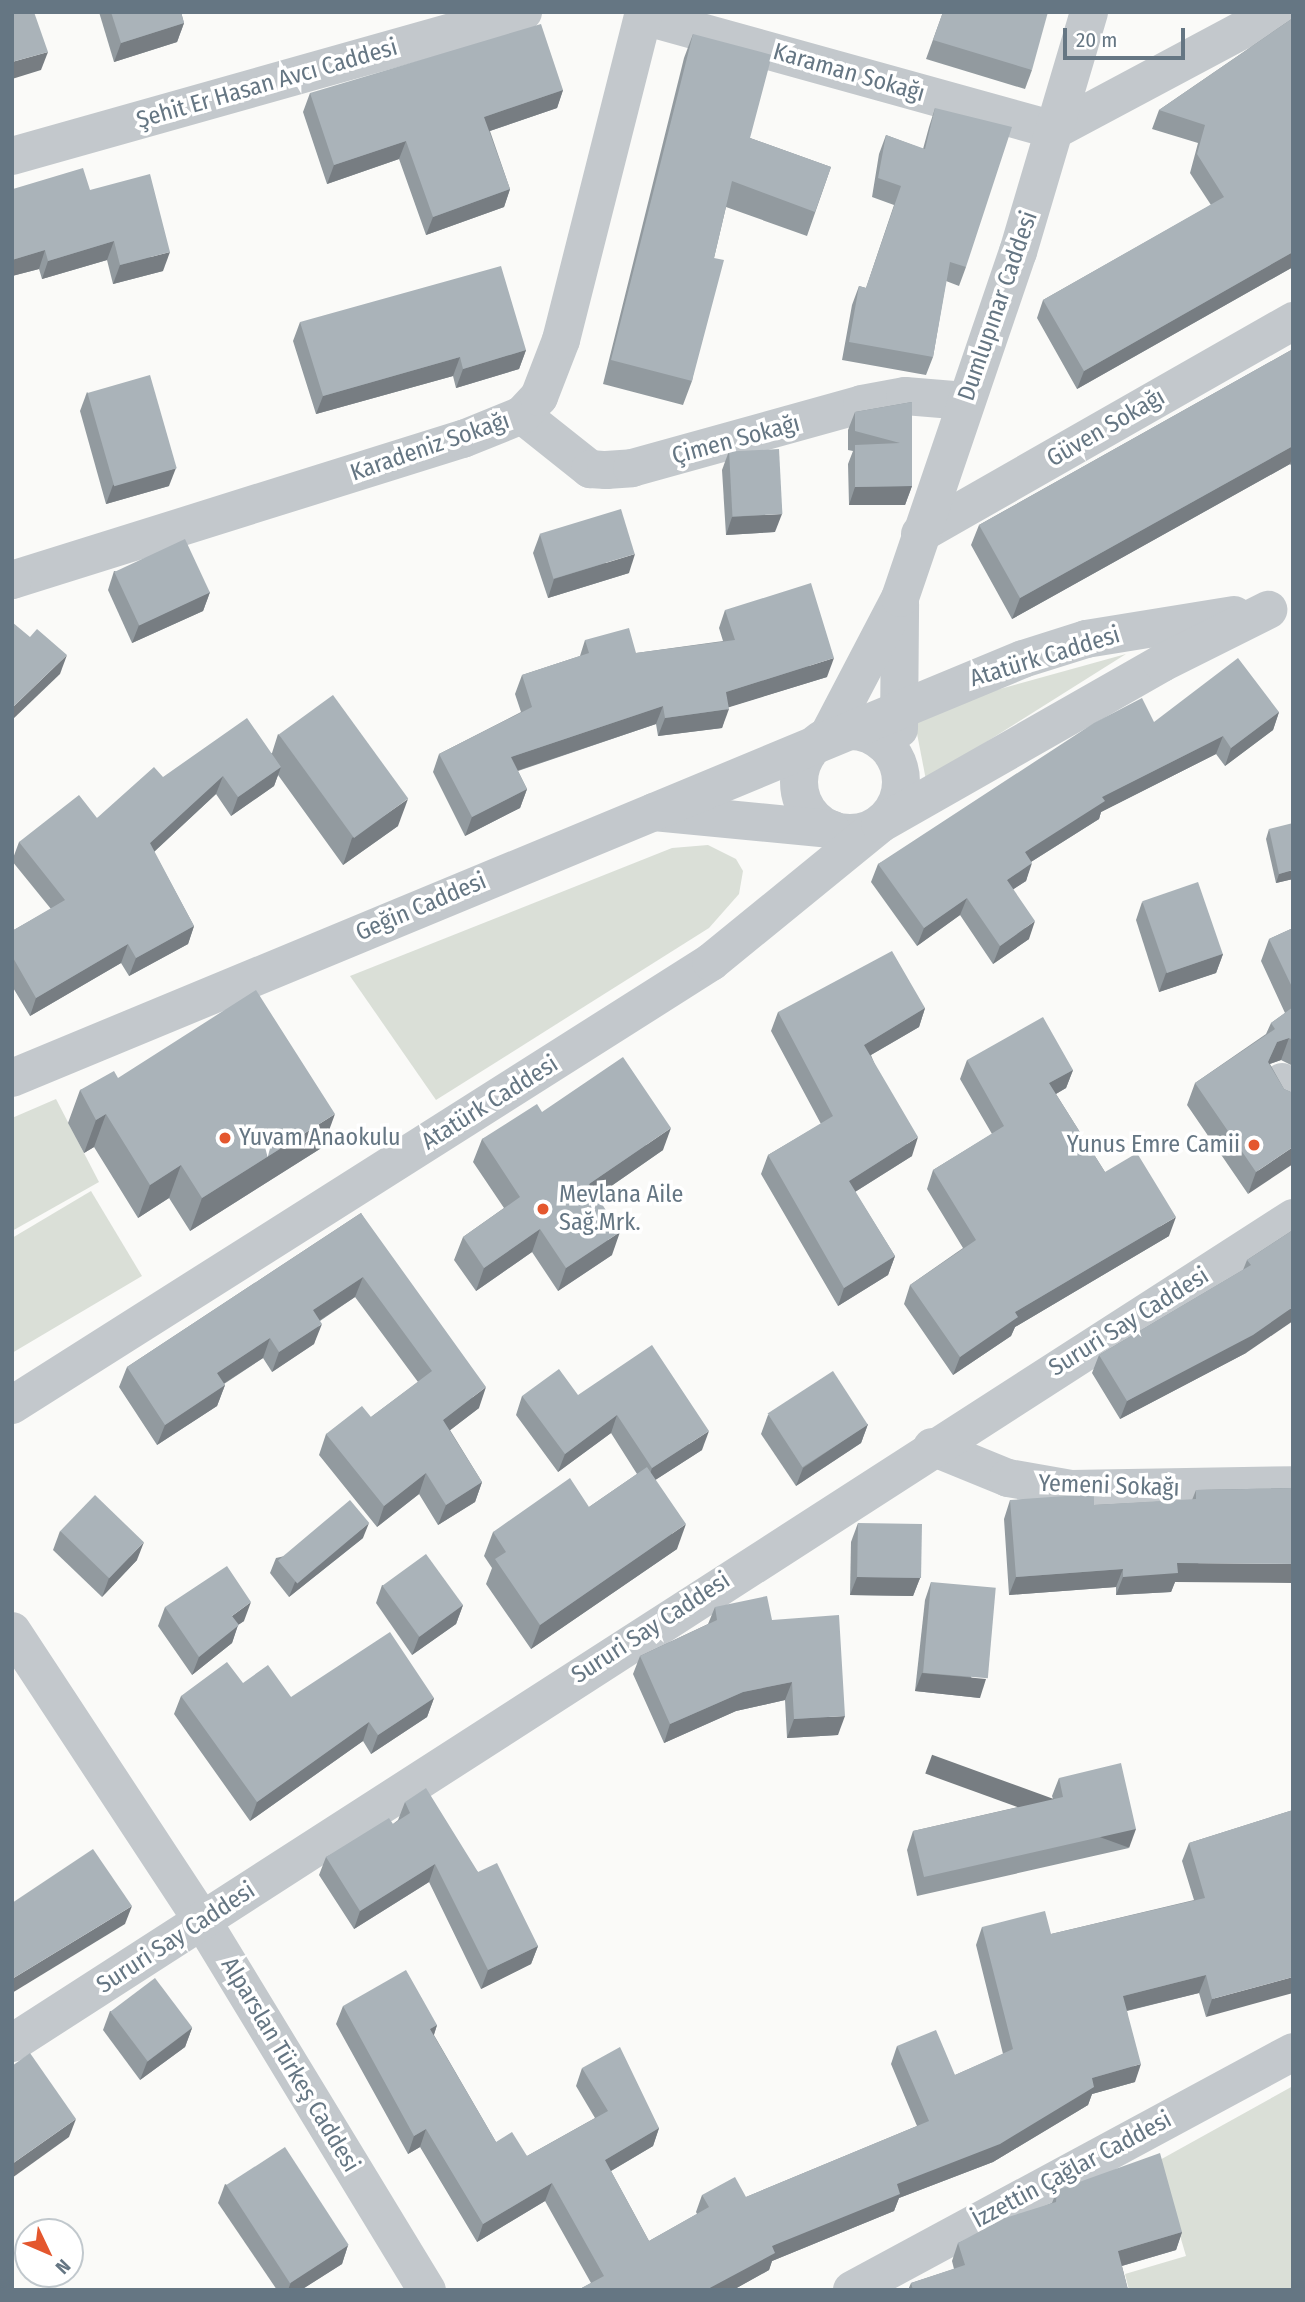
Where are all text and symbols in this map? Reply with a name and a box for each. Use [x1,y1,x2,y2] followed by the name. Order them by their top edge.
[1067,14,1190,58] scale bar
[1076,27,1117,53] text: 20 m
[133,33,401,135] street label: Şehit Er Hasan Avcı Caddesi
[770,38,928,108] street label: Karaman Sokağı
[952,207,1044,405] street label: Dumlupınar Caddesi
[1042,383,1170,473] street label: Güven Sokağı
[347,406,513,488] street label: Karadeniz Sokağı
[669,409,803,471] street label: Çimen Sokağı
[967,621,1123,693] street label: Atatürk Caddesi
[351,867,491,947] street label: Geğin Caddesi
[417,1050,563,1156] street label: Atatürk Caddesi
[239,1124,401,1152] place label: Yuvam Anaokulu
[217,1130,233,1146] marker: Yuvam Anaokulu
[1067,1131,1240,1159] place label: Yunus Emre Camii
[1246,1137,1262,1153] marker: Yunus Emre Camii
[559,1181,683,1237] place label: Mevlana Aile Sağ.Mrk.
[533,1199,553,1219] marker: Mevlana Aile Sağ.Mrk.
[1044,1261,1214,1383] street label: Sururi Say Caddesi
[1038,1469,1180,1503] street label: Yemeni Sokağı
[567,1566,735,1690] street label: Sururi Say Caddesi
[92,1876,260,2000] street label: Sururi Say Caddesi
[215,1952,365,2178] street label: Alparslan Türkeş Caddesi
[968,2105,1176,2235] street label: İzzettin Çağlar Caddesi
[14,2218,84,2288] north arrow
[51,2254,75,2279] text: N

